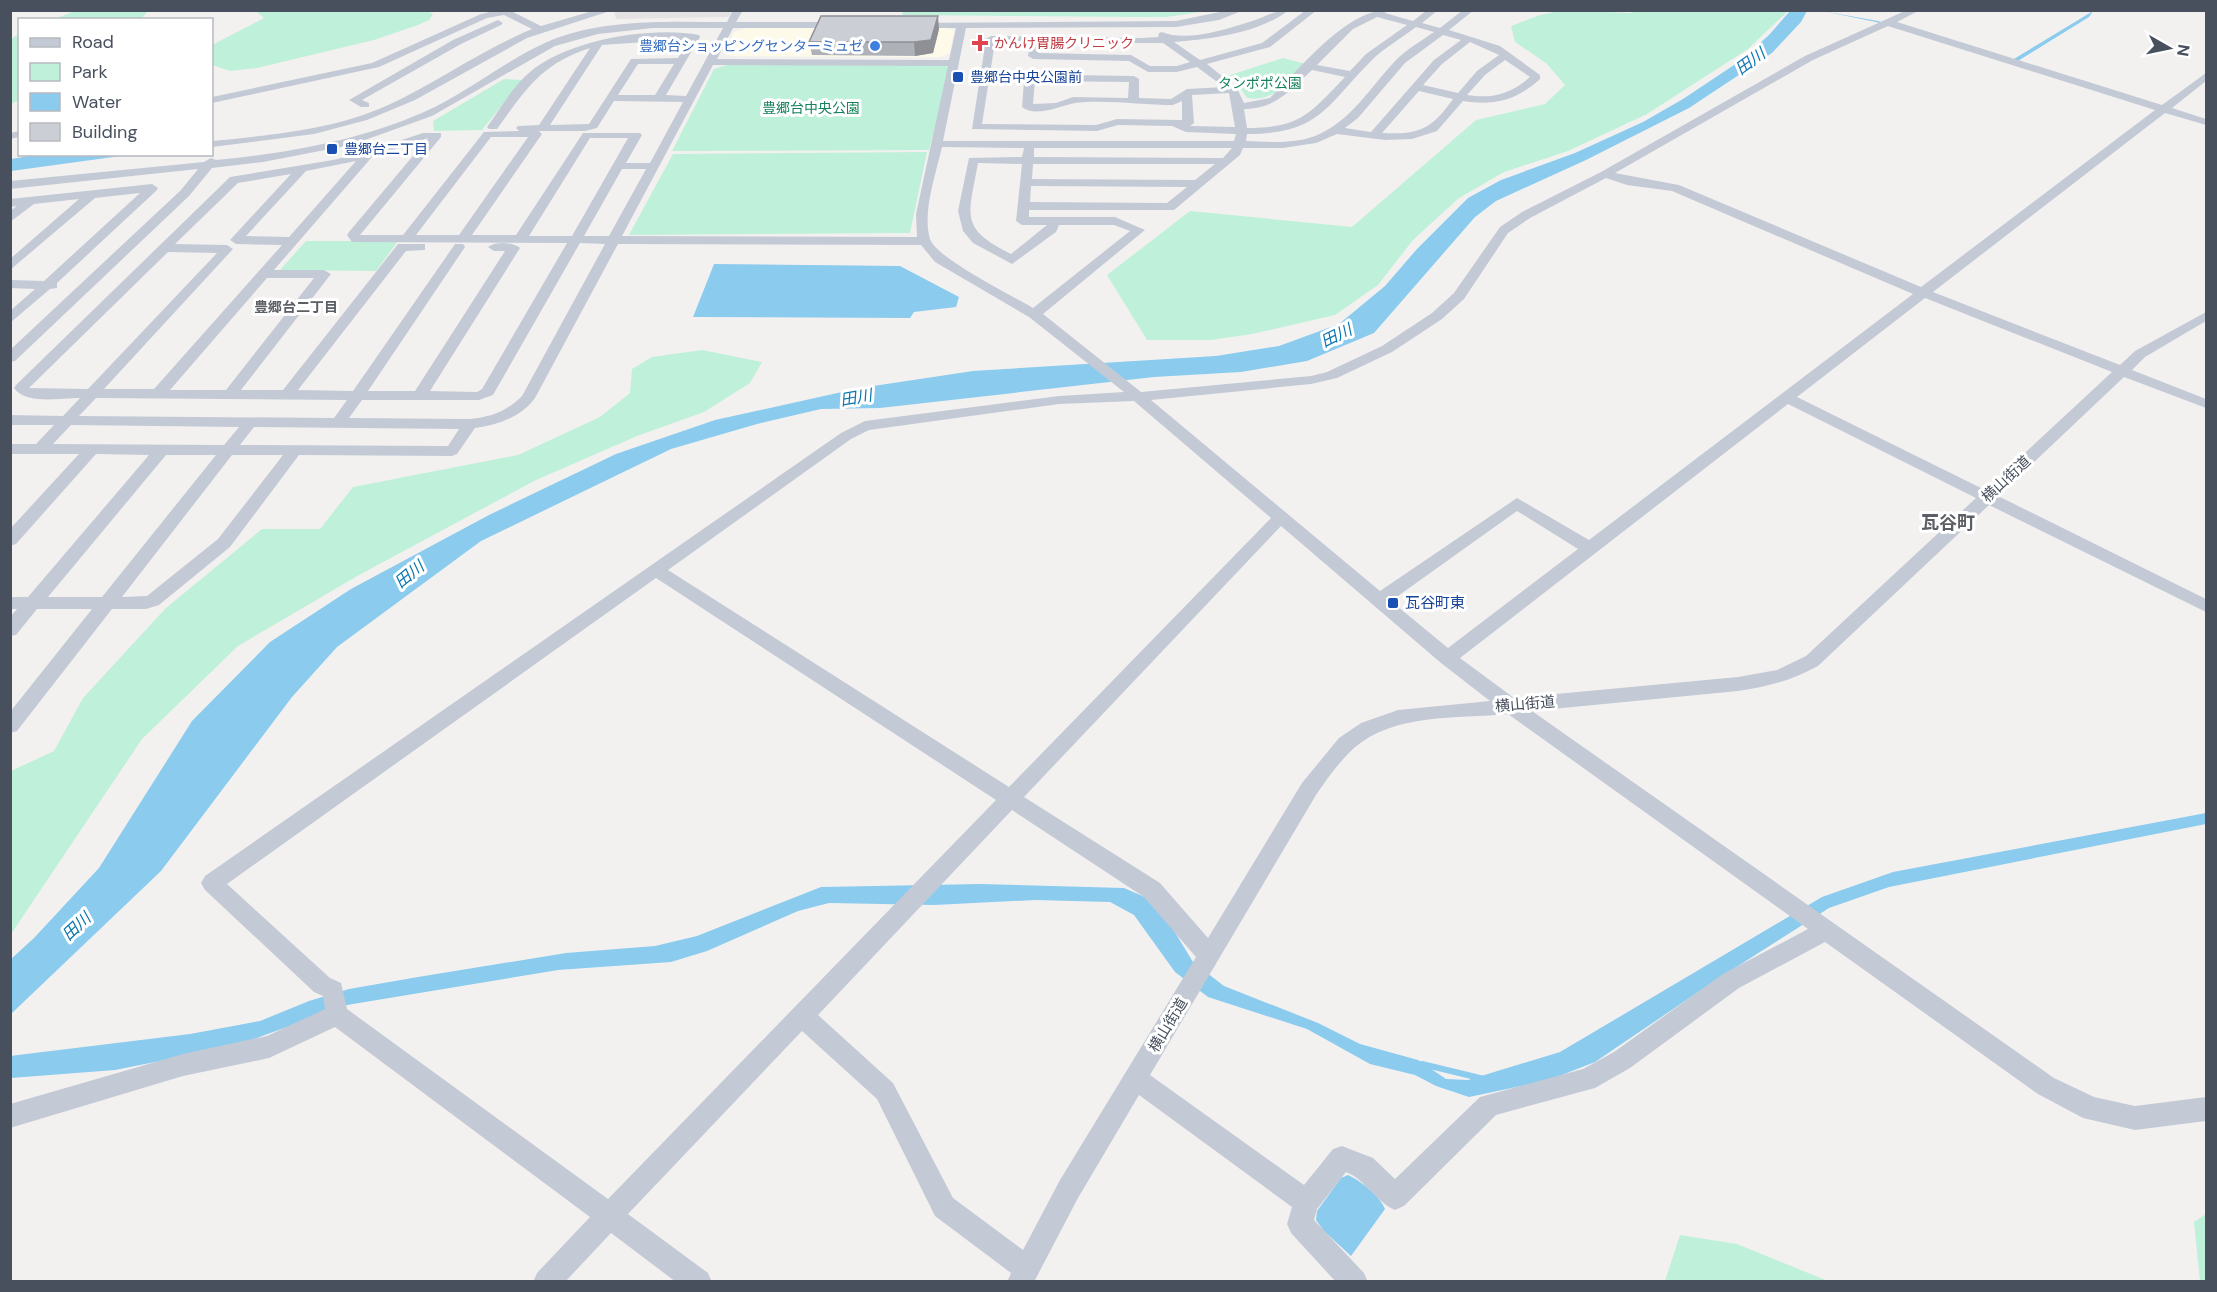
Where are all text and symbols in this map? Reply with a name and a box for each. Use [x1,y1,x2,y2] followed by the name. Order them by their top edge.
[18,18,213,156] legend
[2139,18,2199,78] north arrow
[72,30,114,54] text: Road
[971,34,989,52] marker: かんけ胃腸クリニック
[994,34,1134,52] place label: かんけ胃腸クリニック
[639,37,863,55] place label: 豊郷台ショッピングセンターミュゼ
[868,39,882,53] marker: 豊郷台ショッピングセンターミュゼ
[1731,42,1771,79] water label: 田川
[2172,43,2195,58] text: N
[72,60,108,84] text: Park
[970,68,1082,86] place label: 豊郷台中央公園前
[951,70,965,84] marker: 豊郷台中央公園前
[1218,74,1302,92] park label: タンポポ公園
[72,90,122,114] text: Water
[762,99,860,117] park label: 豊郷台中央公園
[72,120,137,144] text: Building
[344,140,428,158] place label: 豊郷台二丁目
[325,142,339,156] marker: 豊郷台二丁目
[254,298,338,316] district label: 豊郷台二丁目
[1317,318,1357,352] water label: 田川
[838,384,876,411] water label: 田川
[1977,451,2035,507] street label: 横山街道
[1921,511,1975,535] district label: 瓦谷町
[390,555,430,593] water label: 田川
[1405,593,1465,613] place label: 瓦谷町東
[1386,596,1400,610] marker: 瓦谷町東
[1494,691,1556,717] street label: 横山街道
[57,906,97,945] water label: 田川
[1144,994,1192,1056] street label: 横山街道

